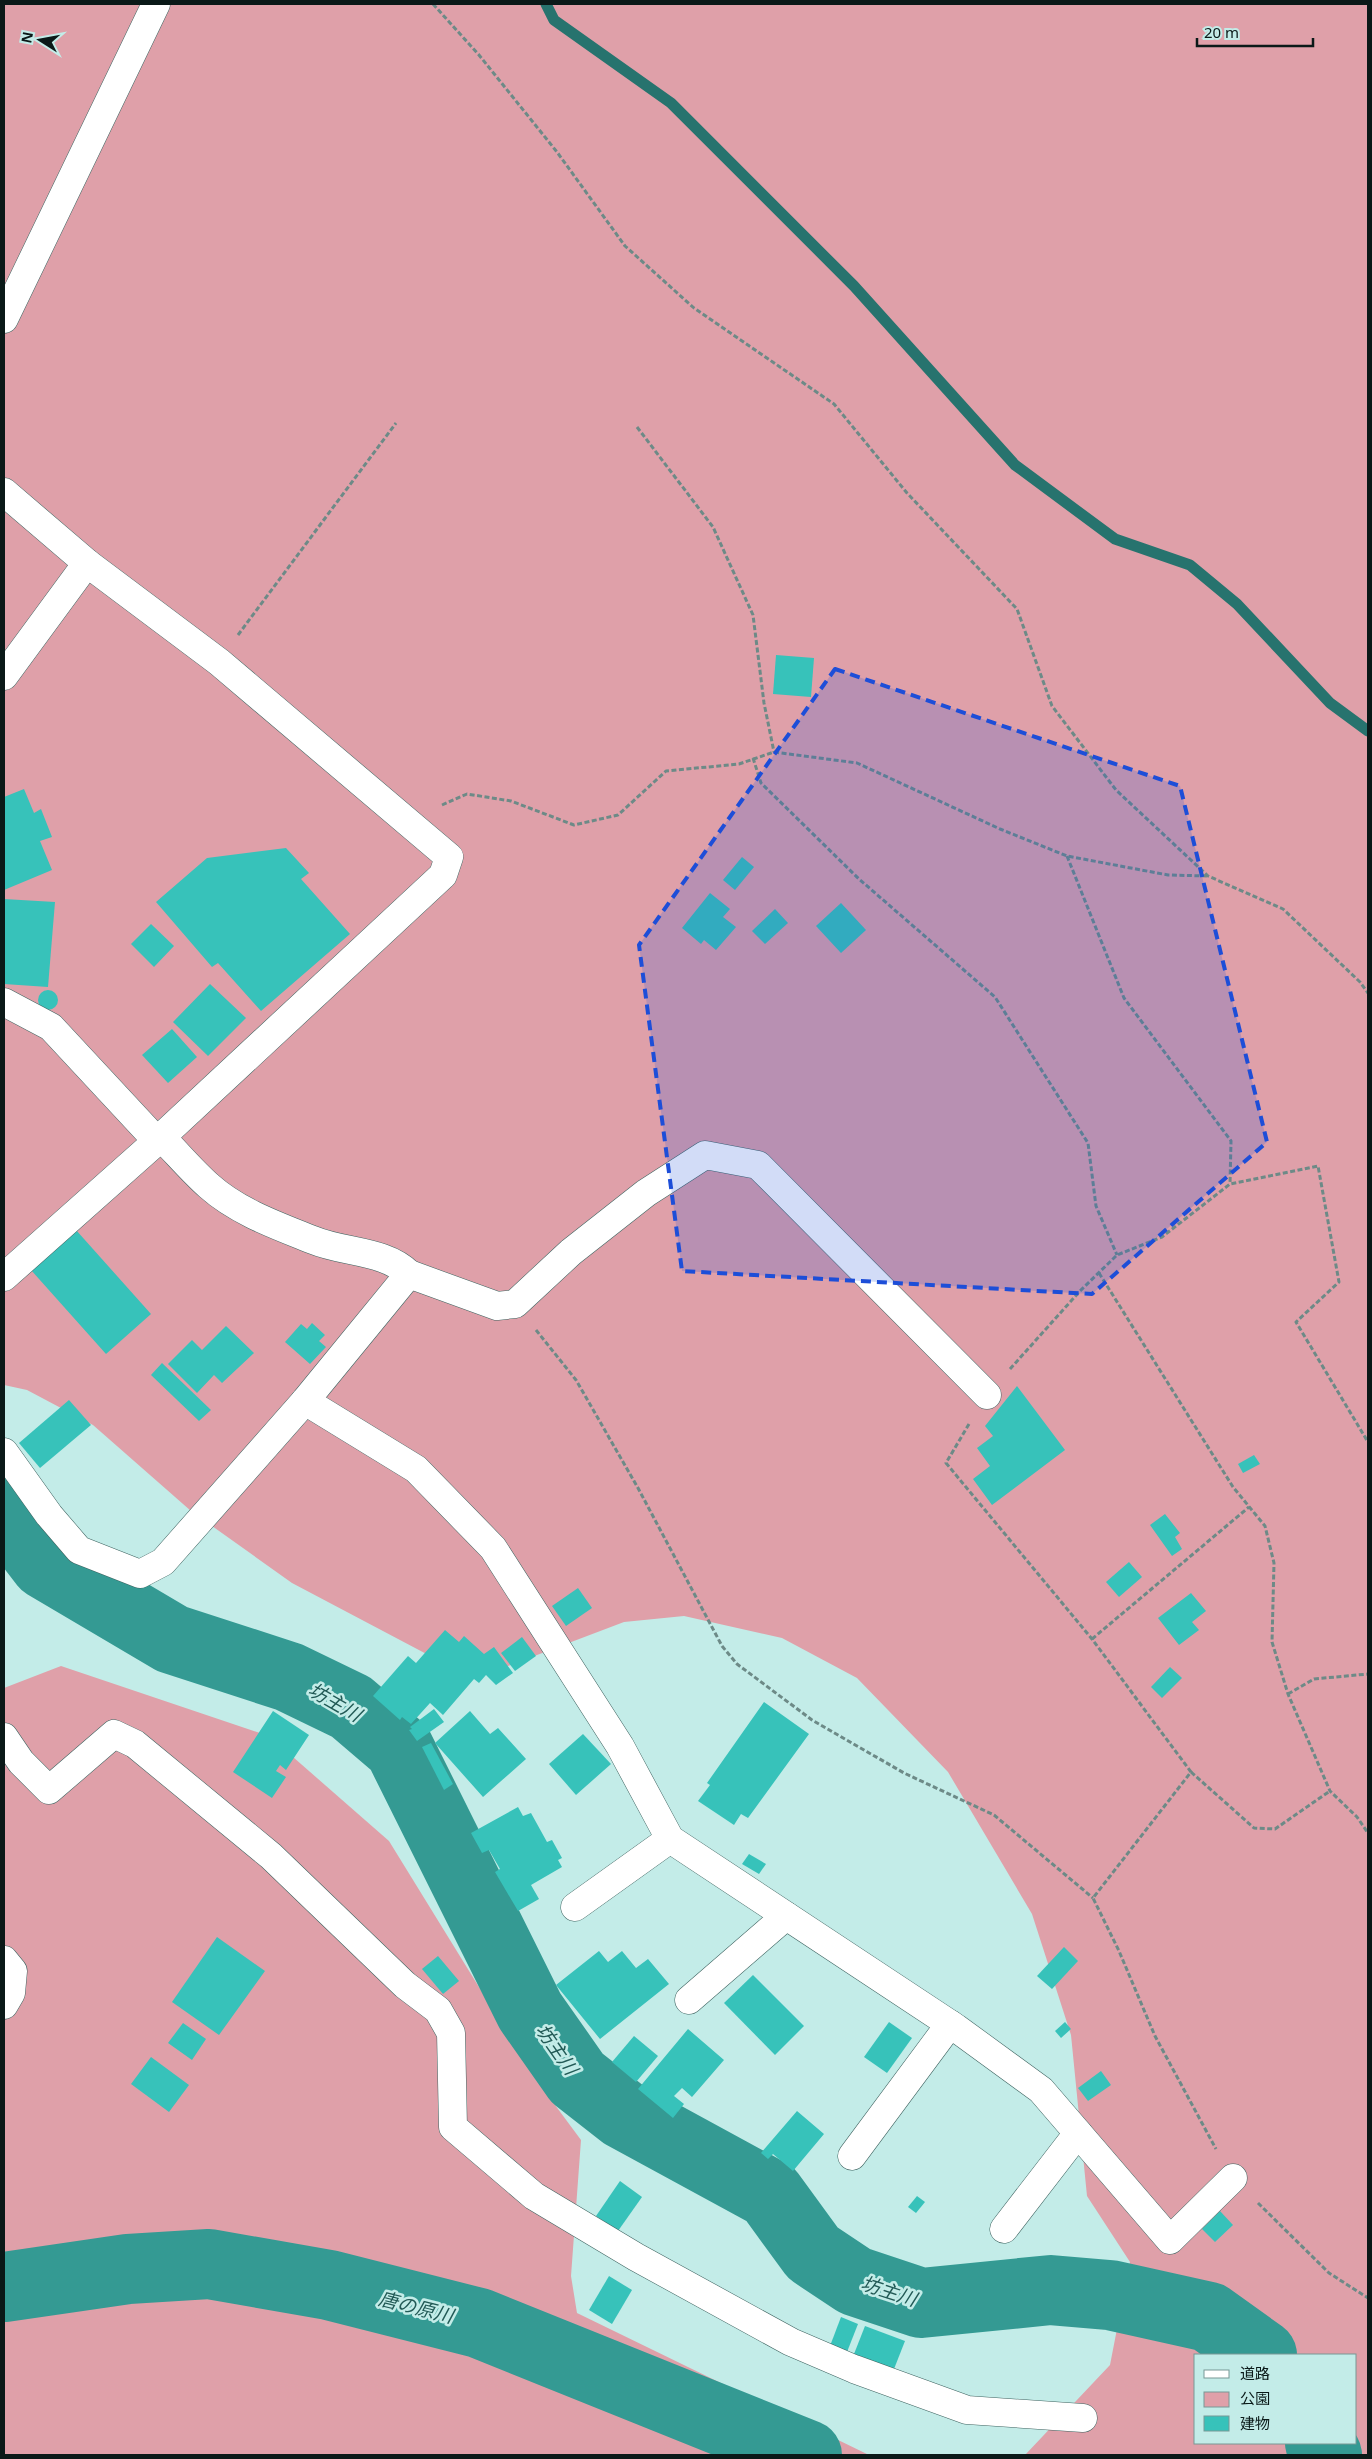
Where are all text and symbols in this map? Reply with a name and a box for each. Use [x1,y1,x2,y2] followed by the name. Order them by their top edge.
[15,15,65,65] north arrow
[1197,15,1313,47] scale bar
[1204,22,1239,42] text: 20 m
[16,30,37,45] text: N
[304,1676,368,1729] water label: 坊主川
[530,2018,585,2081] water label: 坊主川
[858,2270,922,2313] water label: 坊主川
[376,2285,458,2329] water label: 唐の原川
[1194,2354,1357,2444] legend
[1240,2363,1270,2383] text: 道路
[1240,2388,1270,2408] text: 公園
[1240,2413,1270,2433] text: 建物

